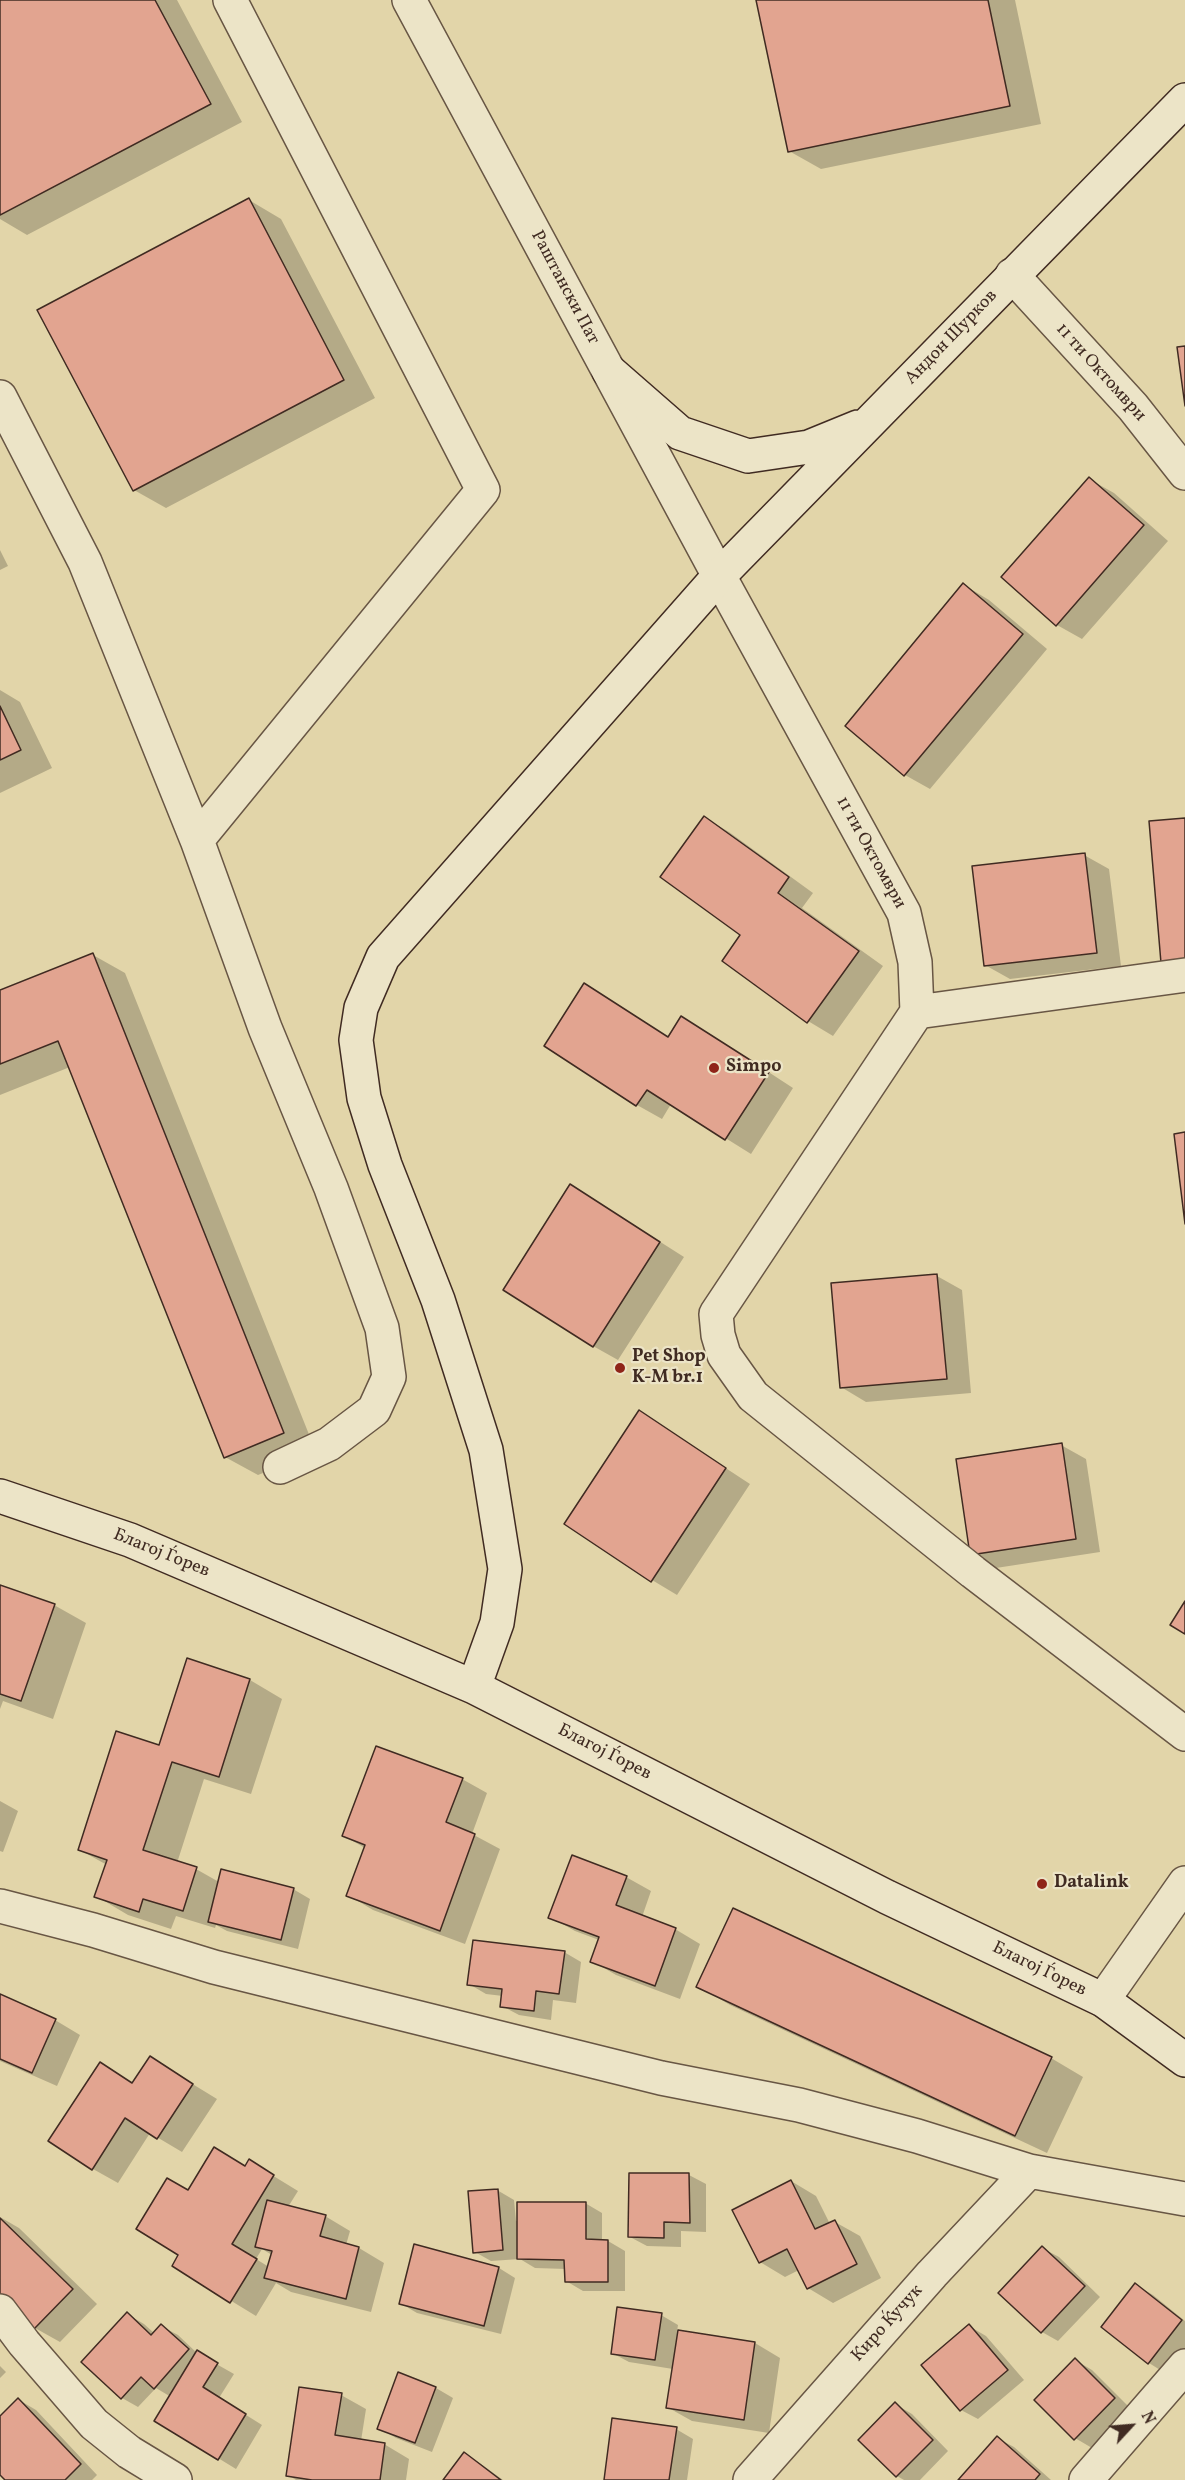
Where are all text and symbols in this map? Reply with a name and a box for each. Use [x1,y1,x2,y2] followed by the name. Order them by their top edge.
[525,227,603,349] street label: Раштански Пат
[901,286,1003,390] street label: Андон Шурков
[1050,319,1150,427] street label: 11 ти Октомври
[830,793,910,913] street label: 11 ти Октомври
[726,1057,781,1079] place label: Simpo
[707,1061,721,1075] marker: Simpo
[632,1347,706,1390] place label: Pet Shop K-M br.1
[613,1361,627,1375] marker: Pet Shop K-M br.1
[110,1525,212,1583] street label: Благој Ѓорев
[554,1720,654,1786] street label: Благој Ѓорев
[1054,1873,1129,1895] place label: Datalink
[1035,1877,1049,1891] marker: Datalink
[988,1938,1090,2002] street label: Благој Ѓорев
[848,2281,928,2367] street label: Киро Ќучук
[1101,2396,1161,2456] north arrow
[1135,2408,1160,2428] text: N

